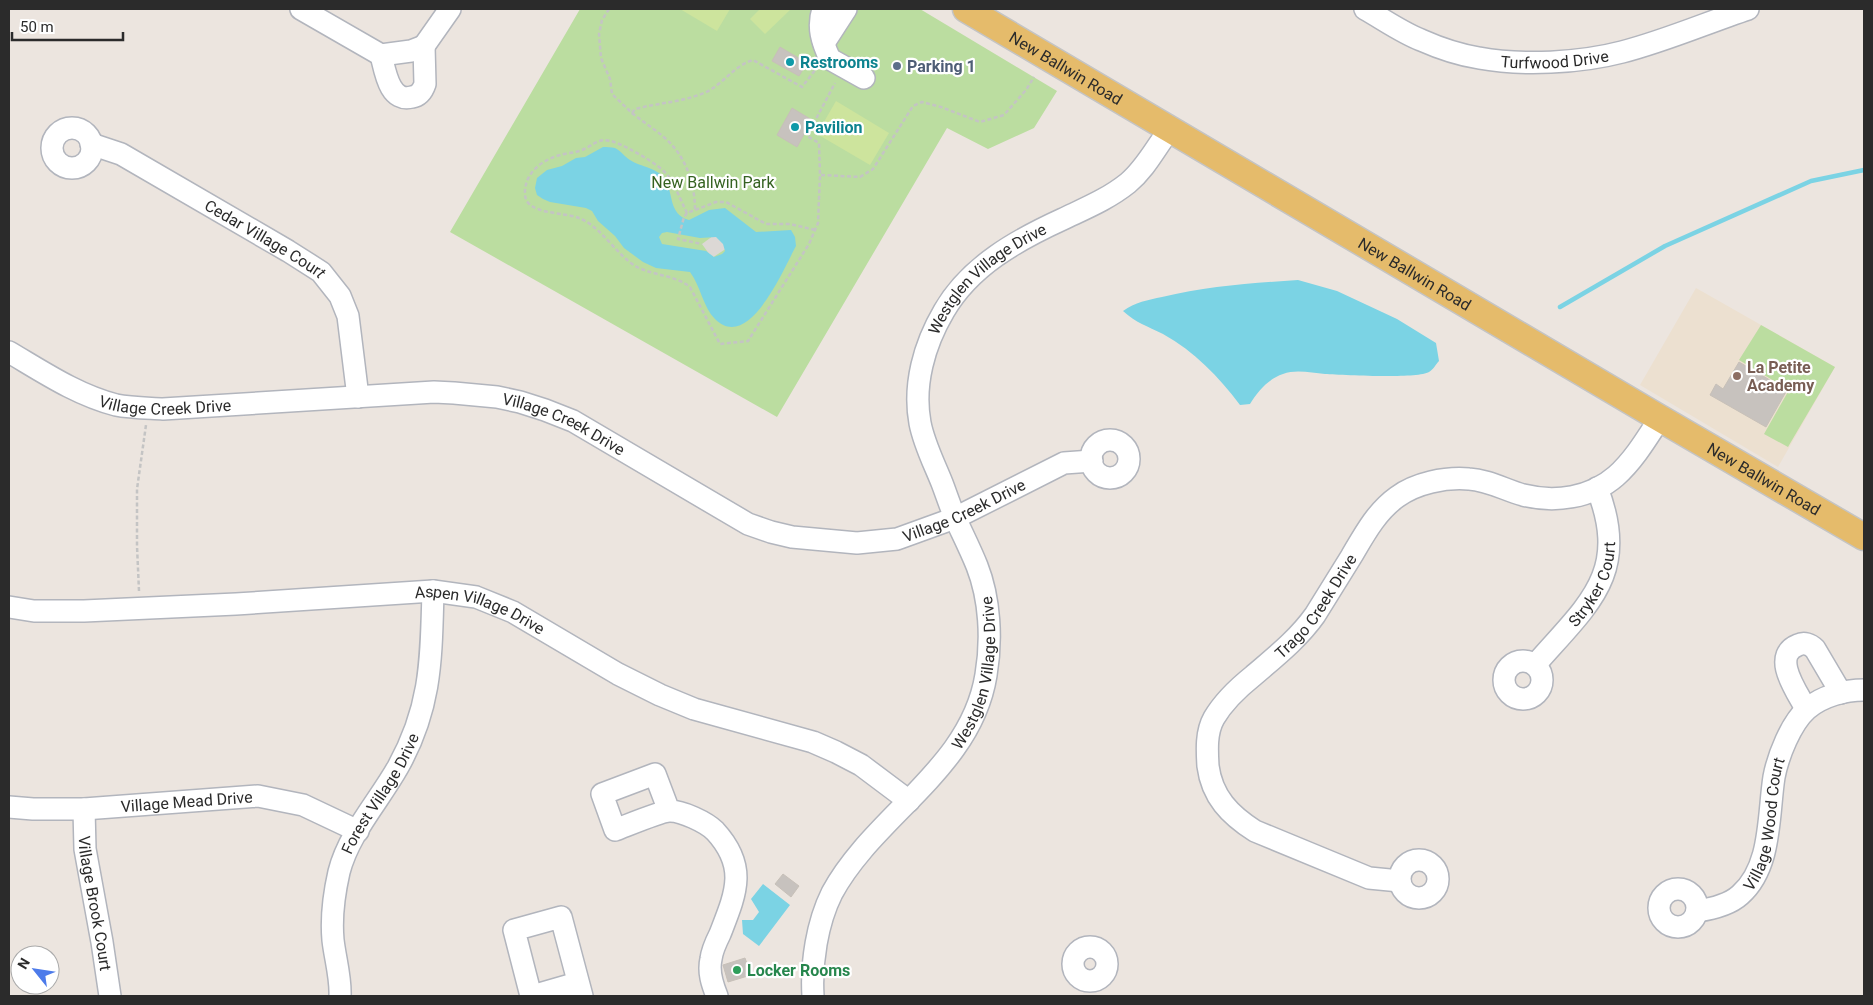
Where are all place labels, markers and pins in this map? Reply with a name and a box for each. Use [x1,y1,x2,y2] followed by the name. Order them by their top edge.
[800,53,878,72] place label: Restrooms
[784,56,796,68] marker: Restrooms
[907,57,976,76] place label: Parking 1
[891,60,903,72] marker: Parking 1
[805,118,863,137] place label: Pavilion
[789,121,801,133] marker: Pavilion
[1747,358,1815,395] place label: La Petite Academy
[1731,370,1743,382] marker: La Petite Academy
[747,961,850,980] place label: Locker Rooms
[731,964,743,976] marker: Locker Rooms

